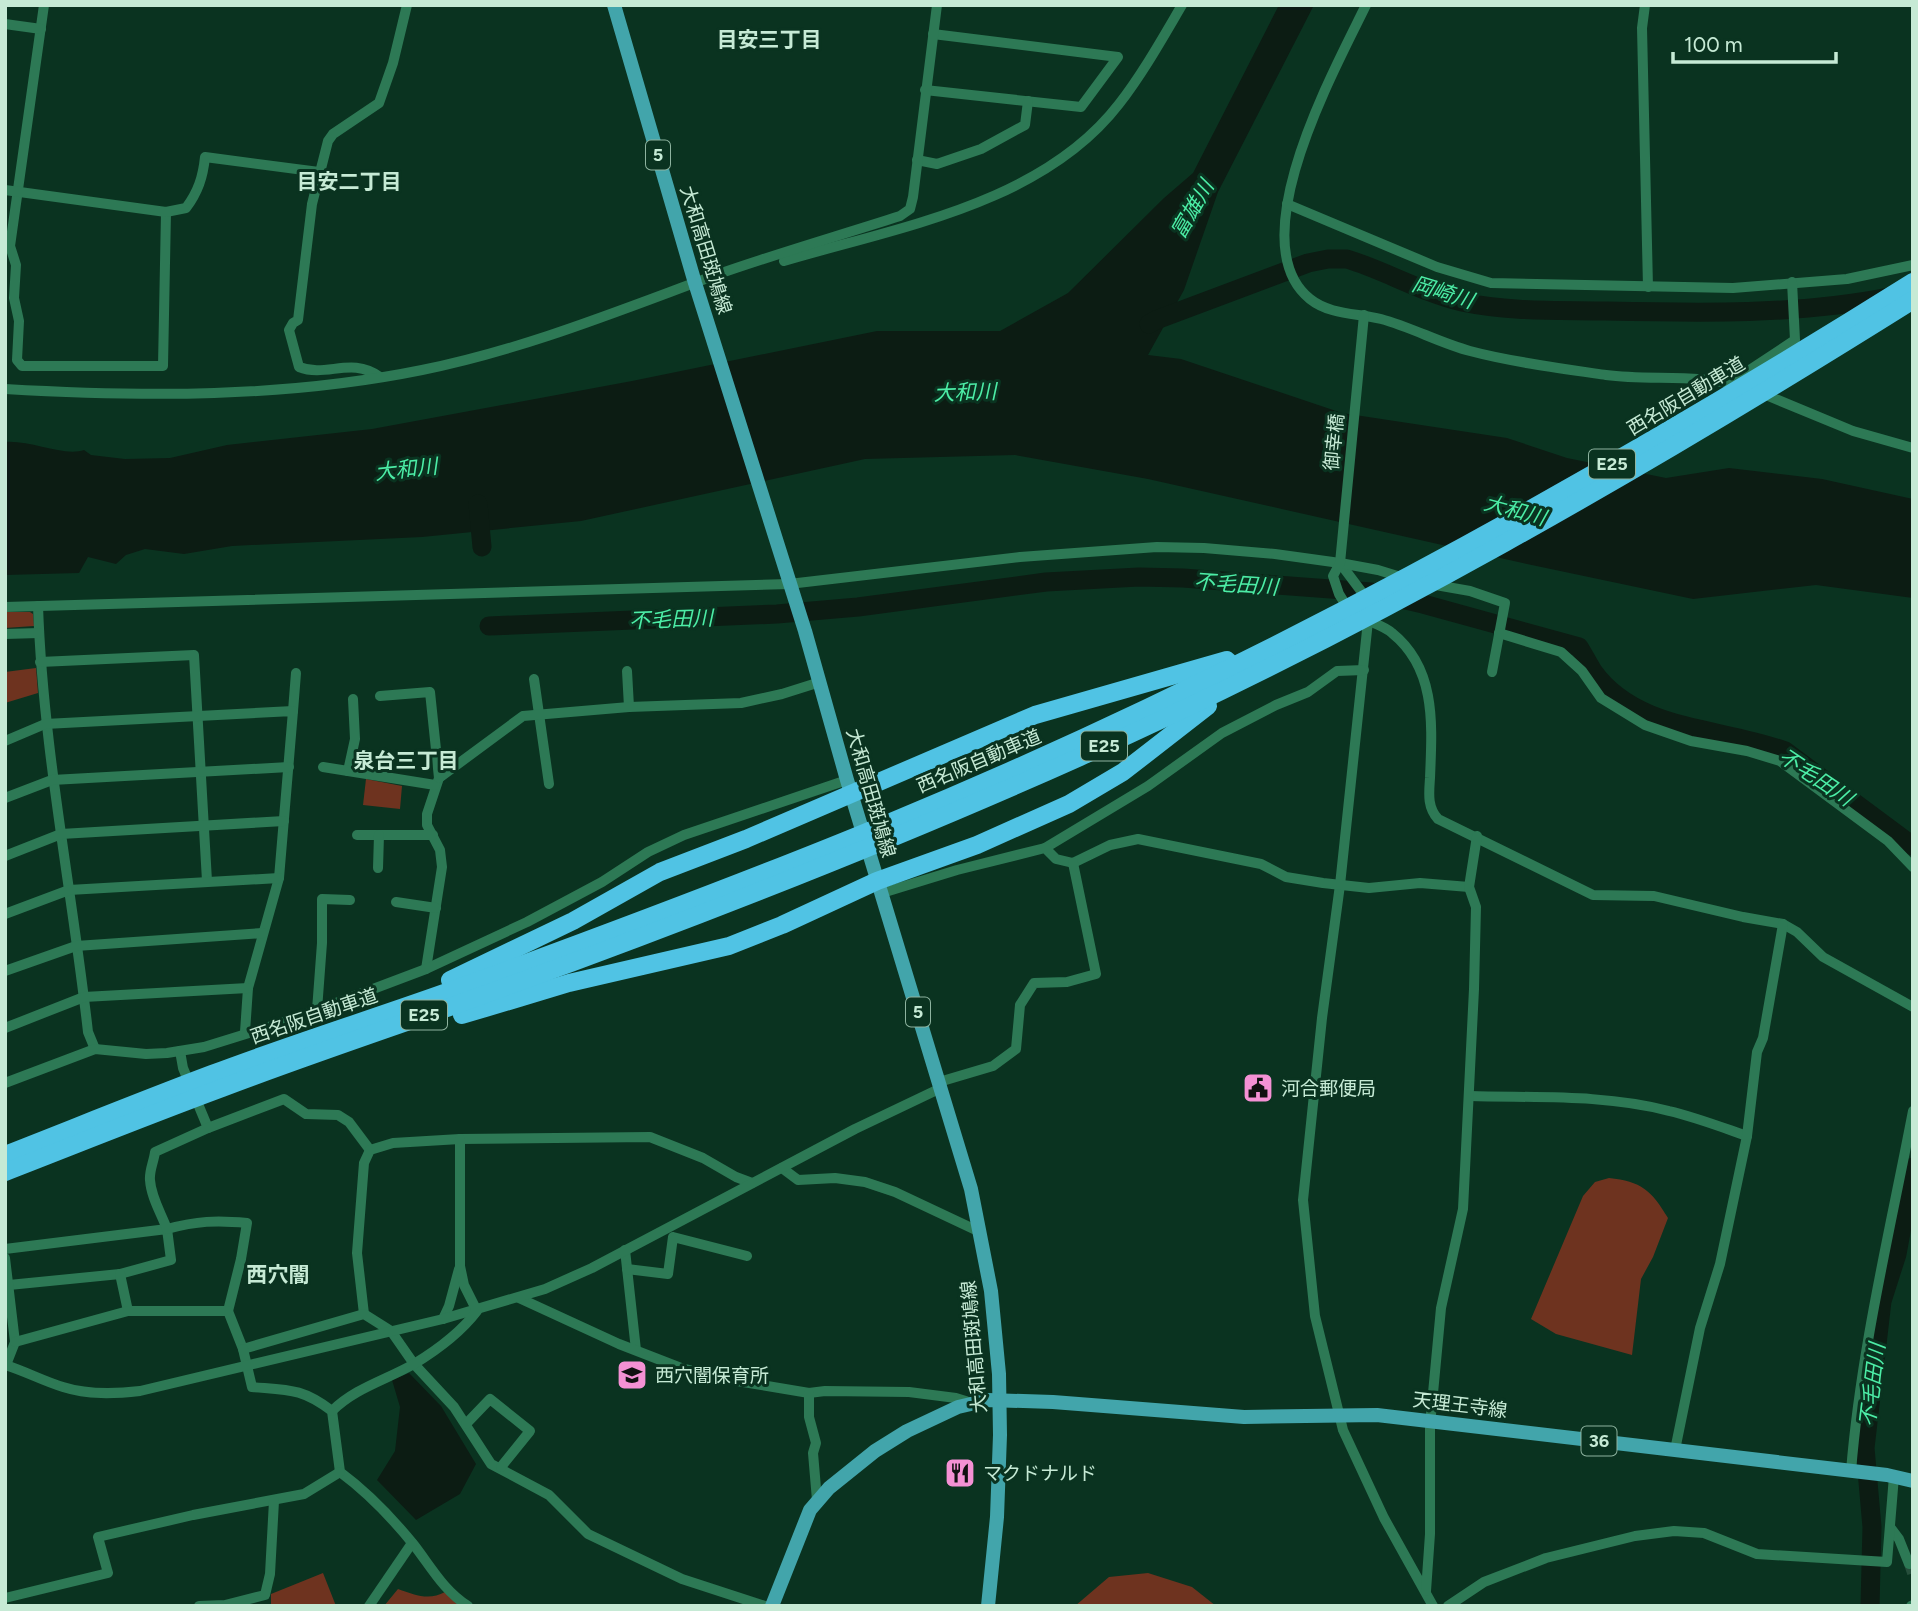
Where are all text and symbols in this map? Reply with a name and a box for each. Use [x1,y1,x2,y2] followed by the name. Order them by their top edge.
[1673,21,1836,65] scale bar
[717,27,822,52] district label: 目安三丁目
[1684,32,1743,57] text: 100 m
[646,140,670,170] road number: 5
[297,169,402,194] district label: 目安二丁目
[1165,174,1220,243] water label: 富雄川
[676,183,736,317] street label: 大和高田斑鳩線
[1409,271,1479,314] water label: 岡崎川
[1623,352,1749,440] street label: 西名阪自動車道
[933,378,999,406] water label: 大和川
[1320,412,1348,472] street label: 御幸橋
[1589,450,1635,478] road number: E25
[373,453,441,485] water label: 大和川
[1481,490,1551,531] water label: 大和川
[1193,569,1281,600] water label: 不毛田川
[629,605,715,633] water label: 不毛田川
[913,724,1045,798] street label: 西名阪自動車道
[842,726,900,860] street label: 大和高田斑鳩線
[1081,732,1127,760] road number: E25
[1774,743,1859,812] water label: 不毛田川
[354,748,459,773] district label: 泉台三丁目
[247,983,381,1049] street label: 西名阪自動車道
[906,998,930,1027] road number: 5
[401,1000,447,1030] road number: E25
[1241,1071,1275,1105] public building icon: 河合郵便局
[1281,1077,1376,1100] place label: 河合郵便局
[247,1262,310,1287] district label: 西穴闇
[957,1280,991,1414] street label: 大和高田斑鳩線
[1854,1340,1890,1428] water label: 不毛田川
[615,1358,649,1392] school or university icon: 西穴闇保育所
[655,1364,769,1387] place label: 西穴闇保育所
[1411,1388,1509,1422] street label: 天理王寺線
[1582,1426,1616,1456] road number: 36
[943,1456,977,1490] restaurant icon: マクドナルド
[983,1462,1097,1485] place label: マクドナルド

